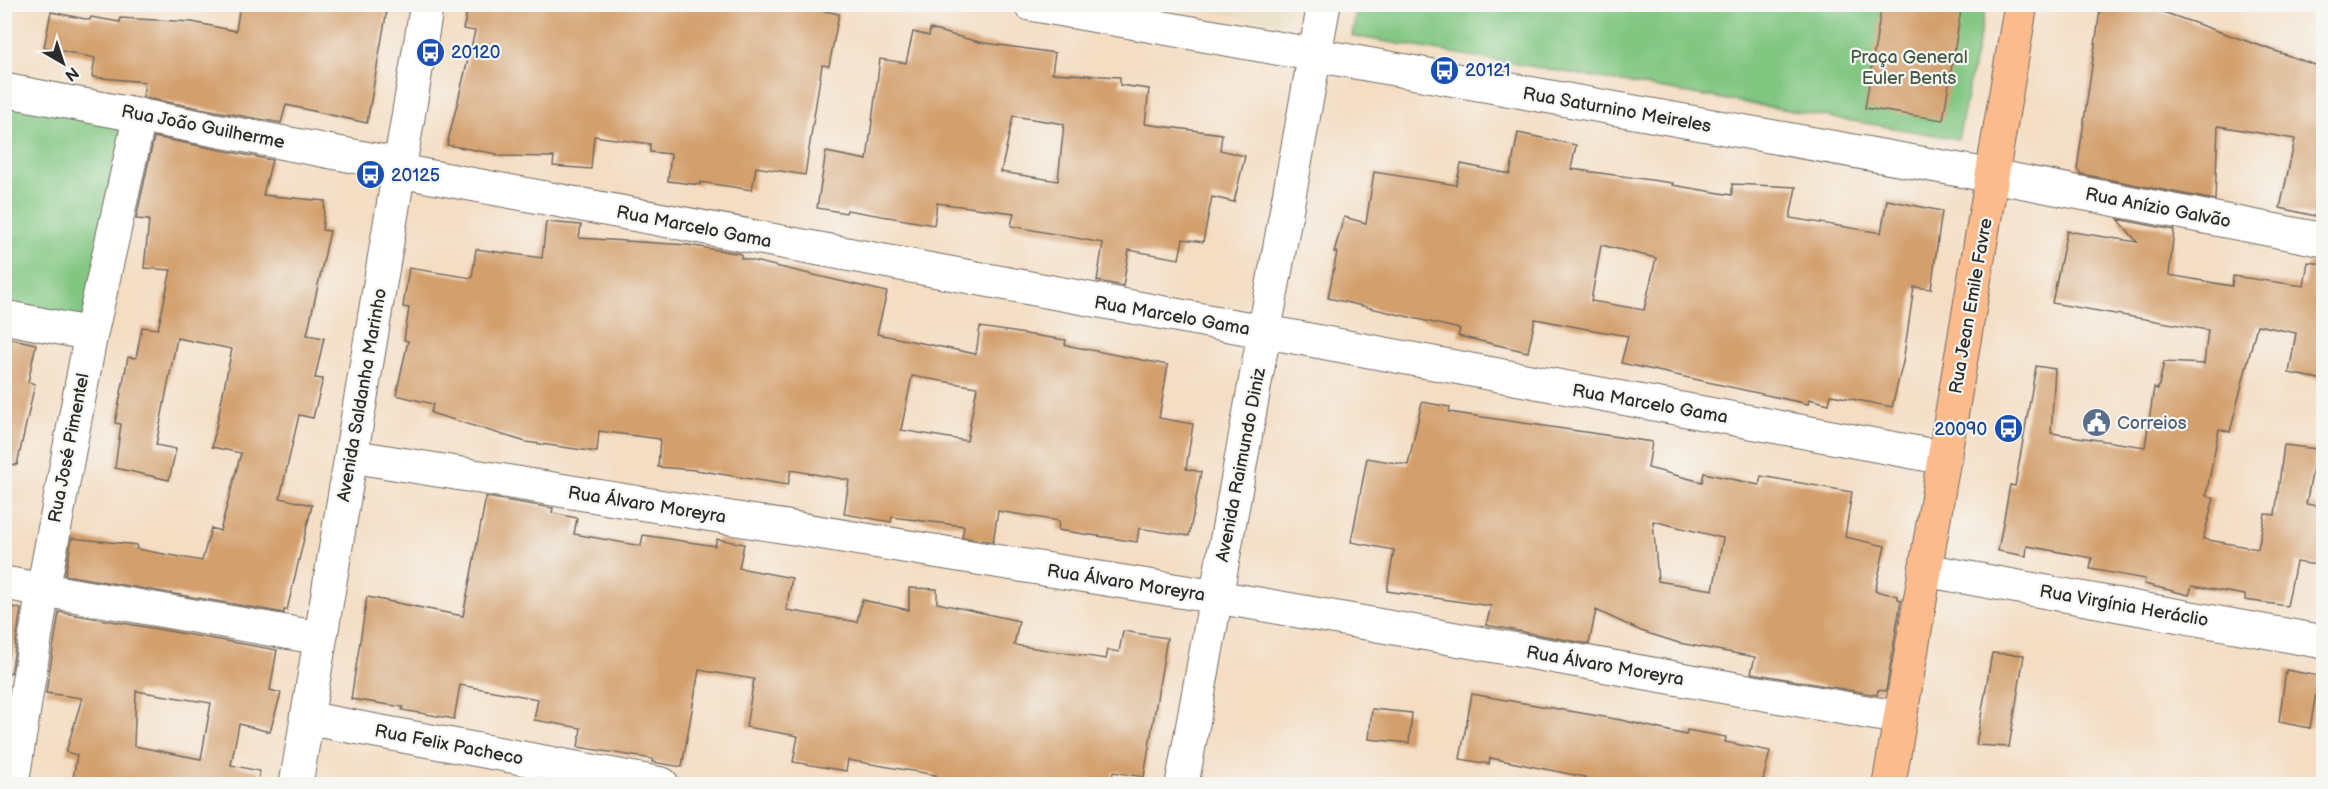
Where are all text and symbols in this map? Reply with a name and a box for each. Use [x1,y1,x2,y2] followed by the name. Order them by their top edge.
[33,33,93,93] north arrow
[414,36,446,68] bus stop icon: 20120
[451,42,500,63] place label: 20120
[1850,47,1968,89] park label: Praça General Euler Bents
[1428,54,1460,86] bus stop icon: 20121
[1465,60,1511,81] place label: 20121
[61,62,82,85] text: N
[1521,83,1713,137] street label: Rua Saturnino Meireles
[120,101,287,153] street label: Rua João Guilherme
[354,159,386,191] bus stop icon: 20125
[391,165,440,186] place label: 20125
[2083,184,2233,232] street label: Rua Anízio Galvão
[615,202,773,252] street label: Rua Marcelo Gama
[1945,216,1997,395] street label: Rua Jean Emile Favre
[333,287,391,503] street label: Avenida Saldanha Marinho
[1093,292,1251,340] street label: Rua Marcelo Gama
[1212,366,1270,564] street label: Avenida Raimundo Diniz
[44,372,94,524] street label: Rua José Pimentel
[1571,380,1729,428] street label: Rua Marcelo Gama
[2080,407,2112,439] public building icon: Correios
[1992,413,2024,445] bus stop icon: 20090
[2117,413,2187,434] place label: Correios
[1934,419,1987,440] place label: 20090
[566,480,728,528] street label: Rua Álvaro Moreyra
[1045,558,1207,606] street label: Rua Álvaro Moreyra
[2038,581,2210,631] street label: Rua Virgínia Heráclio
[1525,640,1686,690] street label: Rua Álvaro Moreyra
[373,720,525,770] street label: Rua Felix Pacheco

